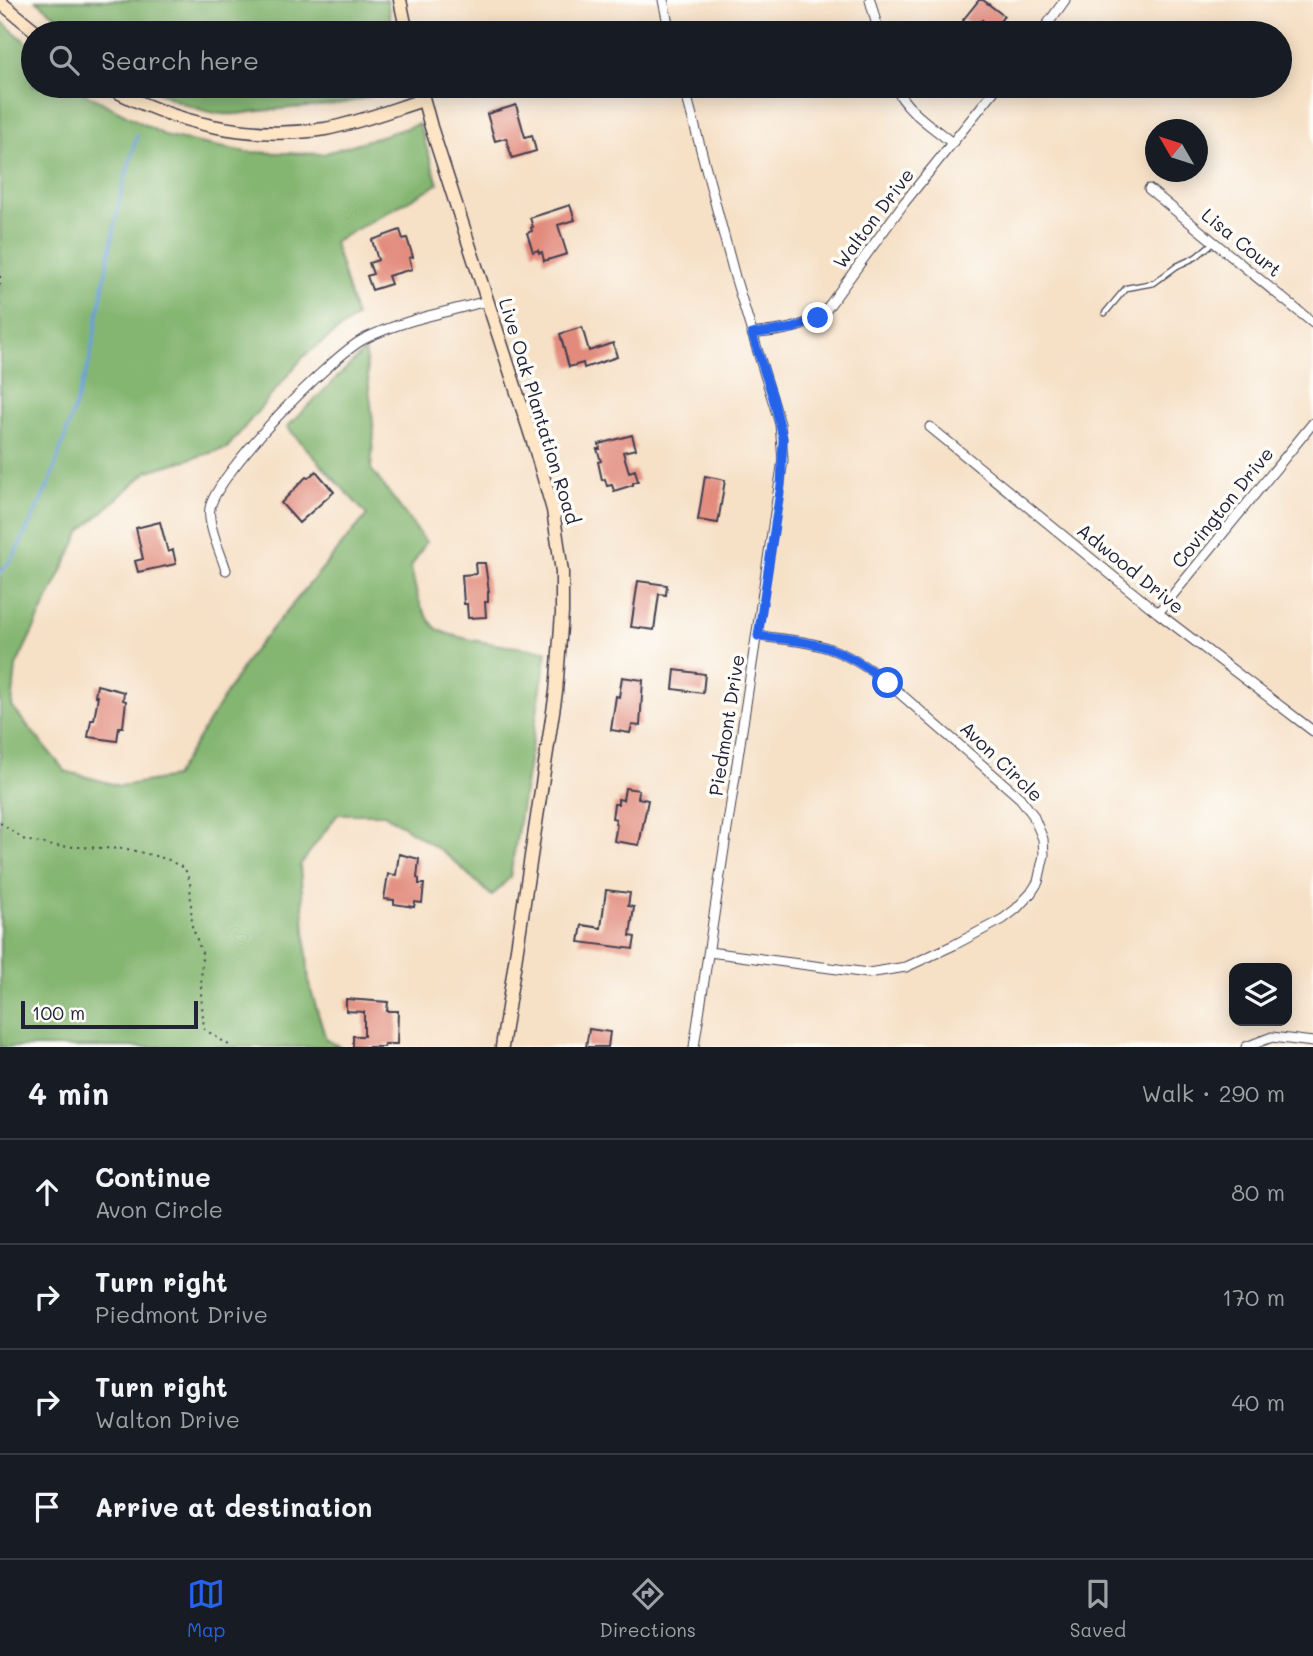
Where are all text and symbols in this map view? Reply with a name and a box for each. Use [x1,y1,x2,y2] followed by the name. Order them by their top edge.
[21,21,1292,98] search box
[45,41,83,79] icon: search
[101,43,259,77] text: Search here
[1145,119,1208,182] north arrow
[827,163,919,273] street label: Walton Drive
[1197,202,1287,282] street label: Lisa Court
[494,295,586,527] street label: Live Oak Plantation Road
[802,302,833,333] route end
[1165,441,1279,573] street label: Covington Drive
[1072,517,1190,619] street label: Adwood Drive
[702,653,750,797] street label: Piedmont Drive
[872,667,903,698] route start
[955,715,1049,807] street label: Avon Circle
[1229,963,1292,1026] map controls
[1229,963,1292,1026] button: layers
[21,998,198,1030] scale bar
[32,1000,85,1025] text: 100 m
[28,1073,109,1113] text: 4 min
[1141,1078,1285,1108] text: Walk · 290 m
[95,1160,211,1194] text: Continue
[28,1173,66,1211] icon: ahead
[1231,1177,1285,1207] text: 80 m
[95,1194,223,1224] text: Avon Circle
[95,1265,228,1299] text: Turn right
[28,1278,66,1316] icon: right
[1222,1282,1285,1312] text: 170 m
[95,1299,268,1329] text: Piedmont Drive
[95,1370,228,1404] text: Turn right
[28,1383,66,1421] icon: right
[1232,1387,1285,1417] text: 40 m
[95,1404,240,1434] text: Walton Drive
[28,1488,66,1526] icon: arrive
[95,1490,372,1524] text: Arrive at destination
[187,1575,226,1642] tab: Map
[599,1575,696,1642] tab: Directions
[1070,1575,1126,1642] tab: Saved

